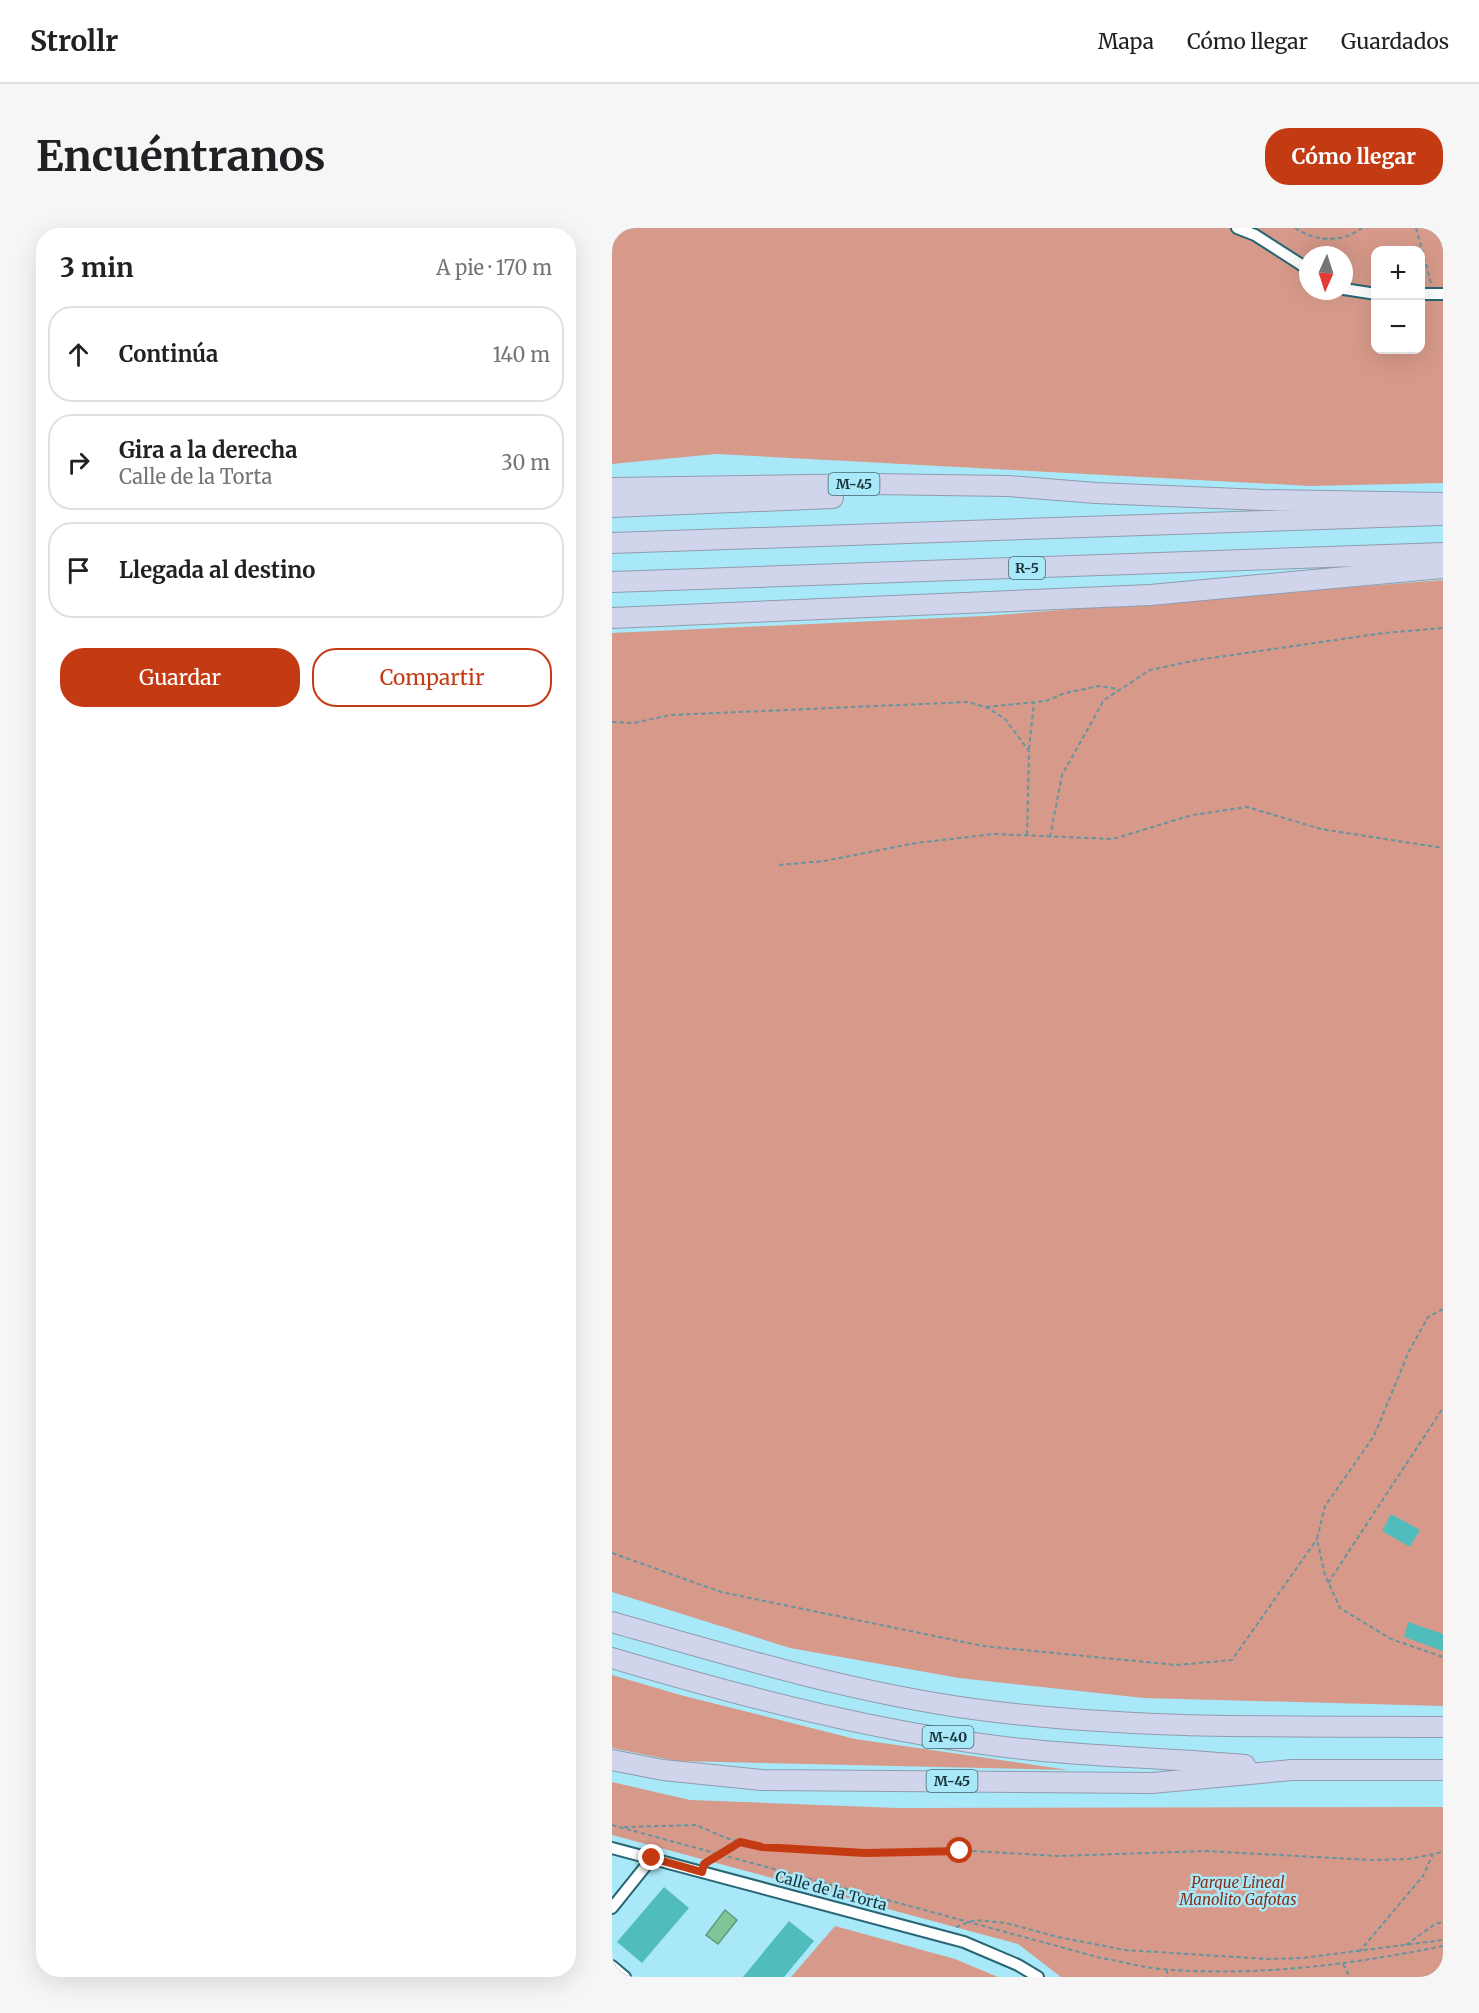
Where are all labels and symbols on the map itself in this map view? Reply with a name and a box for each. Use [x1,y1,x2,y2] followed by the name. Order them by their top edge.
[1299,246,1353,300] north arrow
[828,473,880,495] road number: M-45
[1009,557,1045,579] road number: R-5
[922,1726,974,1748] road number: M-40
[926,1770,978,1792] road number: M-45
[946,1837,972,1863] route start
[638,1844,664,1870] route end
[773,1866,889,1915] street label: Calle de la Torta
[1178,1873,1297,1909] park label: Parque Lineal Manolito Gafotas

